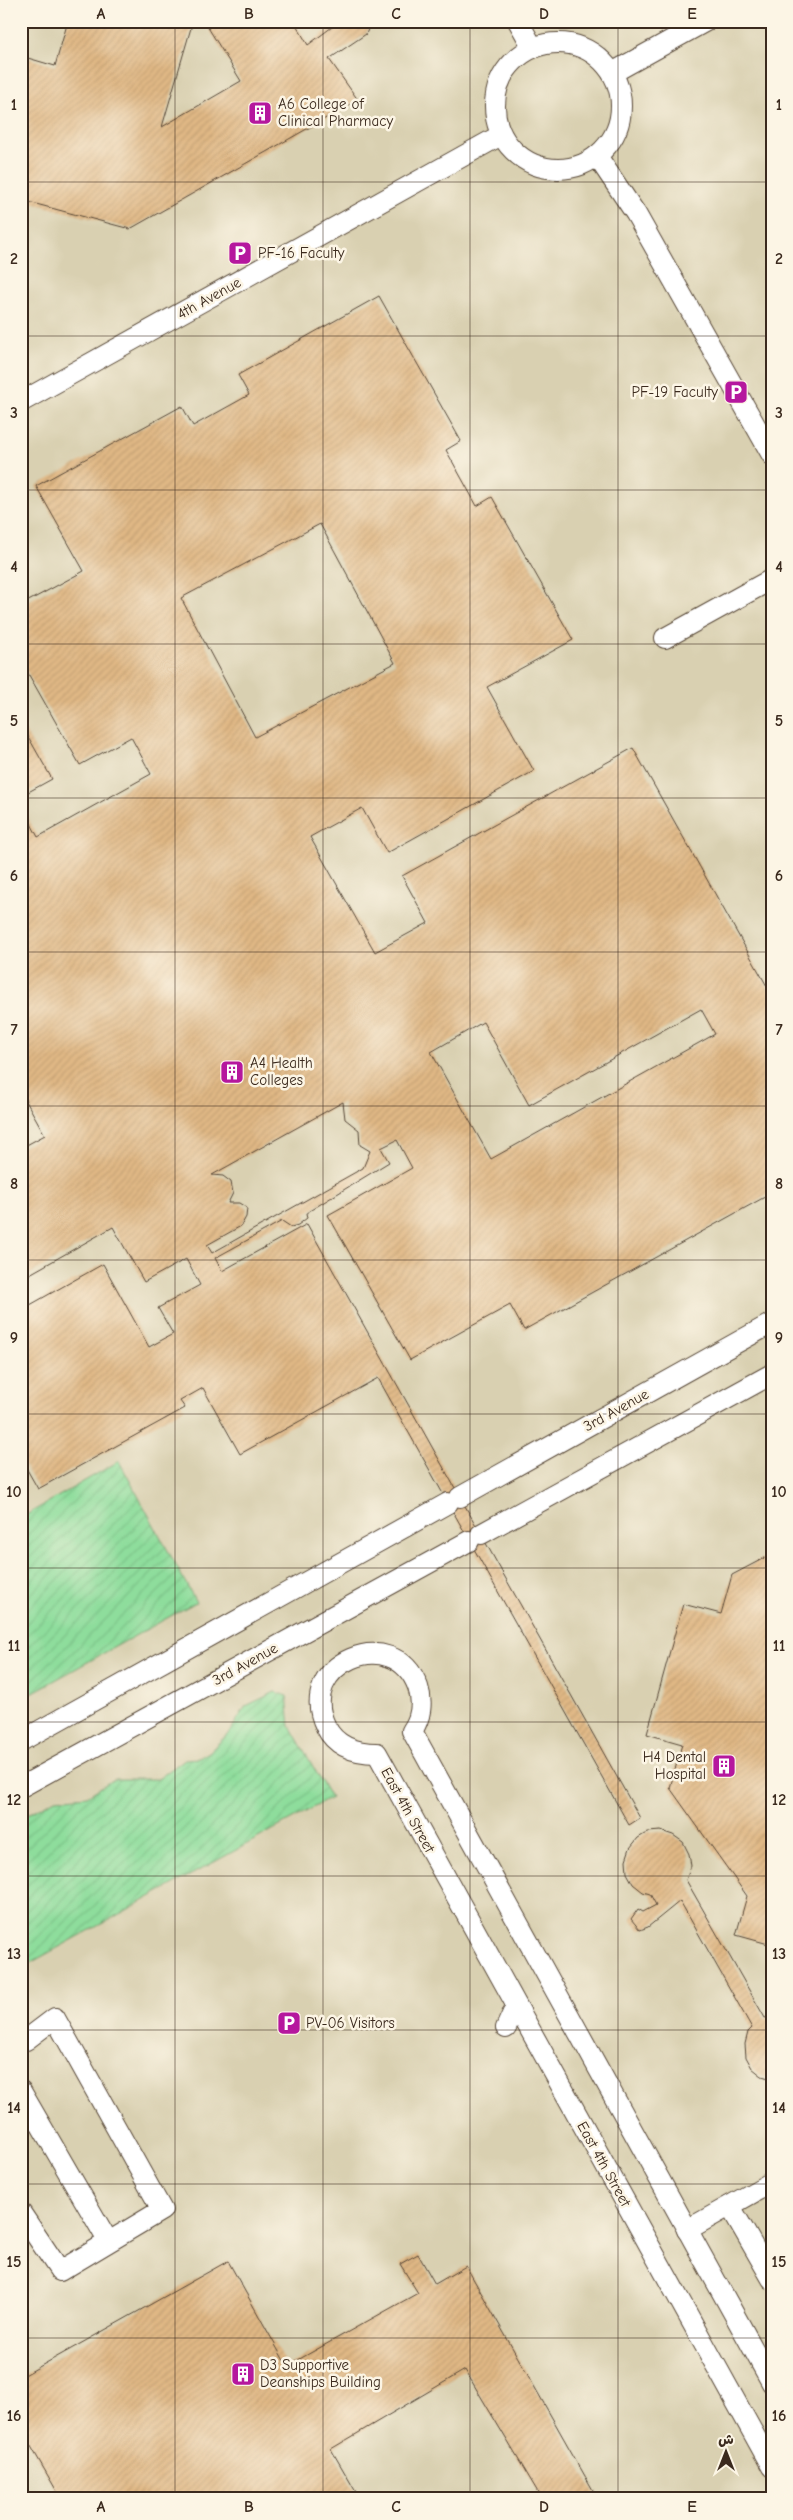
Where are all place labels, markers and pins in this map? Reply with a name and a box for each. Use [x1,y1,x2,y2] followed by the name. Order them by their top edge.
[278,95,393,130] place label: A6 College of Clinical Pharmacy
[247,100,273,126] building icon: A6 College of Clinical Pharmacy
[227,240,253,266] parking icon: PF-16 Faculty
[258,244,345,262] place label: PF-16 Faculty
[723,379,749,405] parking icon: PF-19 Faculty
[632,383,718,401] place label: PF-19 Faculty
[250,1054,313,1089] place label: A4 Health Colleges
[219,1059,245,1085] building icon: A4 Health Colleges
[643,1748,706,1783] place label: H4 Dental Hospital
[711,1753,737,1779] building icon: H4 Dental Hospital
[276,2010,302,2036] parking icon: PV-06 Visitors
[306,2014,395,2032] place label: PV-06 Visitors
[260,2356,381,2391] place label: D3 Supportive Deanships Building
[230,2361,256,2387] building icon: D3 Supportive Deanships Building

